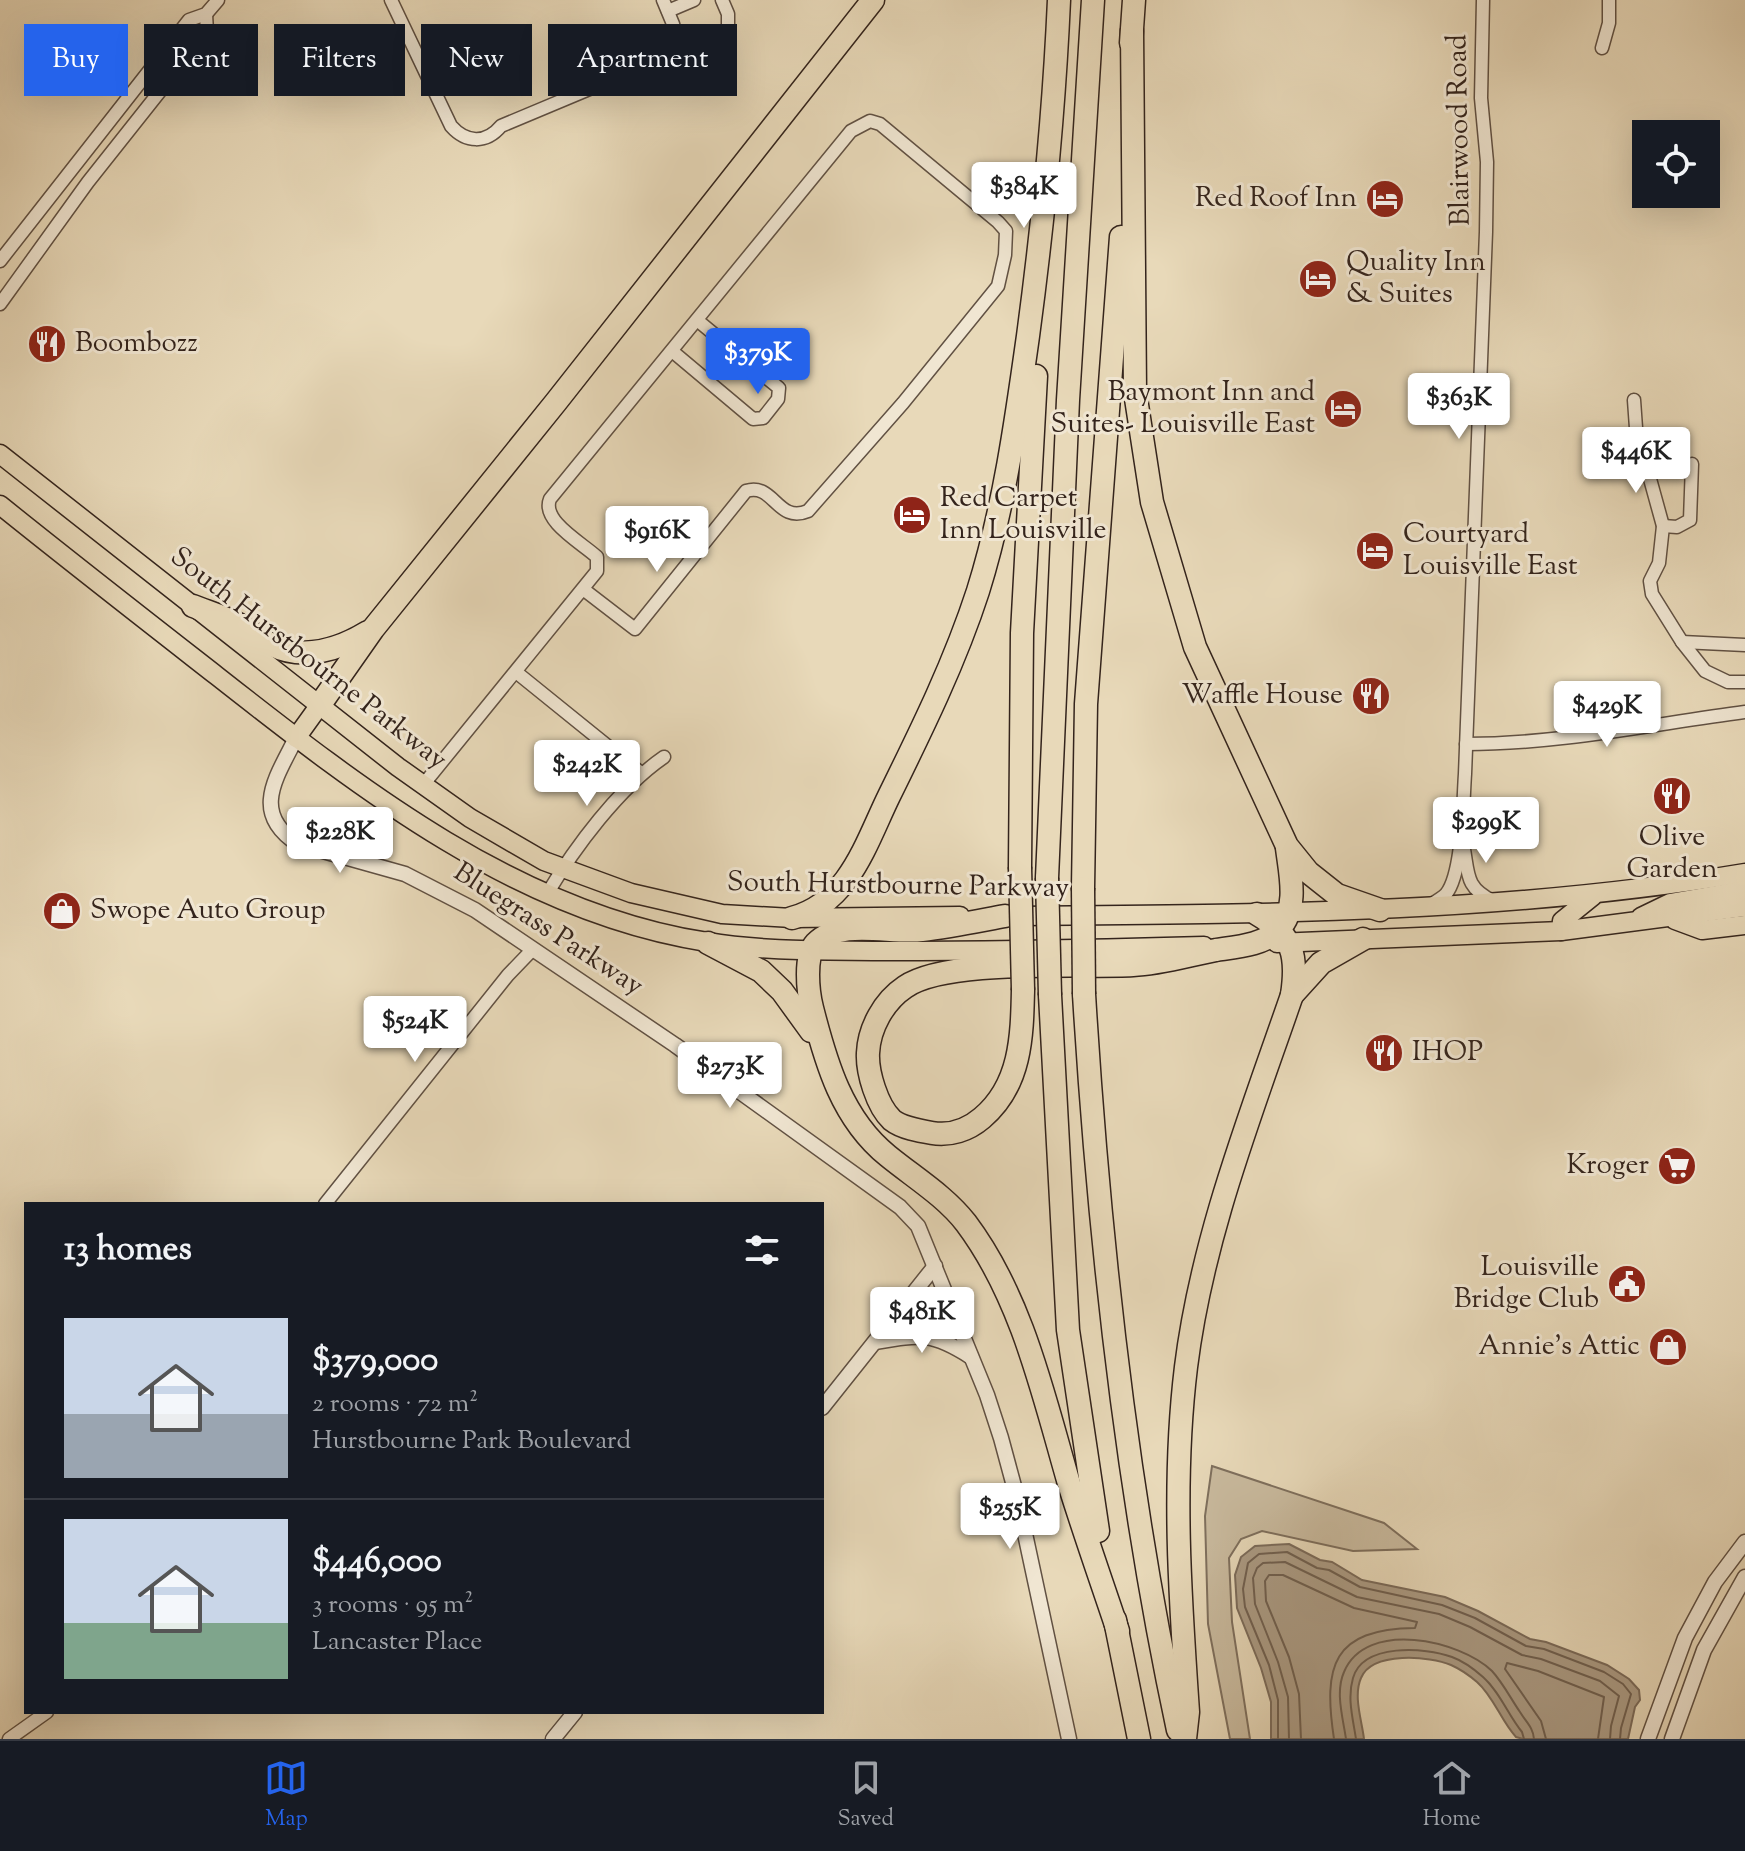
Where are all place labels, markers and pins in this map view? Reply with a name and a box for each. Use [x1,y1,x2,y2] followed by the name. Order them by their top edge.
[968,162,1080,230] pin: $384K
[1364,178,1406,220] hotel icon: Red Roof Inn
[1195,179,1357,219] place label: Red Roof Inn
[1346,243,1486,315] place label: Quality Inn & Suites
[1297,258,1339,300] hotel icon: Quality Inn & Suites
[26,323,68,365] restaurant icon: Boombozz
[75,324,198,364] place label: Boombozz
[702,328,814,396] pin: $379K
[1051,373,1315,445] place label: Baymont Inn and Suites- Louisville East
[1403,373,1515,441] pin: $363K
[1322,388,1364,430] hotel icon: Baymont Inn and Suites- Louisville East
[1580,427,1692,495] pin: $446K
[940,479,1107,551] place label: Red Carpet Inn Louisville
[891,494,933,536] hotel icon: Red Carpet Inn Louisville
[601,506,713,574] pin: $916K
[1403,515,1578,587] place label: Courtyard Louisville East
[1354,530,1396,572] hotel icon: Courtyard Louisville East
[1350,675,1392,717] restaurant icon: Waffle House
[1181,676,1343,716] place label: Waffle House
[1551,681,1663,749] pin: $429K
[531,740,643,808] pin: $242K
[1651,775,1693,817] restaurant icon: Olive Garden
[1430,797,1542,865] pin: $299K
[284,807,396,875] pin: $228K
[1626,818,1718,890] place label: Olive Garden
[41,890,83,932] shop icon: Swope Auto Group
[90,891,326,931] place label: Swope Auto Group
[359,996,471,1064] pin: $524K
[1363,1032,1405,1074] restaurant icon: IHOP
[1412,1033,1483,1073] place label: IHOP
[674,1042,786,1110] pin: $273K
[1656,1145,1698,1187] supermarket icon: Kroger
[1566,1146,1649,1186] place label: Kroger
[1454,1248,1599,1320] place label: Louisville Bridge Club
[1606,1263,1648,1305] public building icon: Louisville Bridge Club
[866,1287,978,1355] pin: $481K
[1647,1326,1689,1368] shop icon: Annie's Attic
[1478,1327,1640,1367] place label: Annie's Attic
[954,1483,1066,1551] pin: $255K

